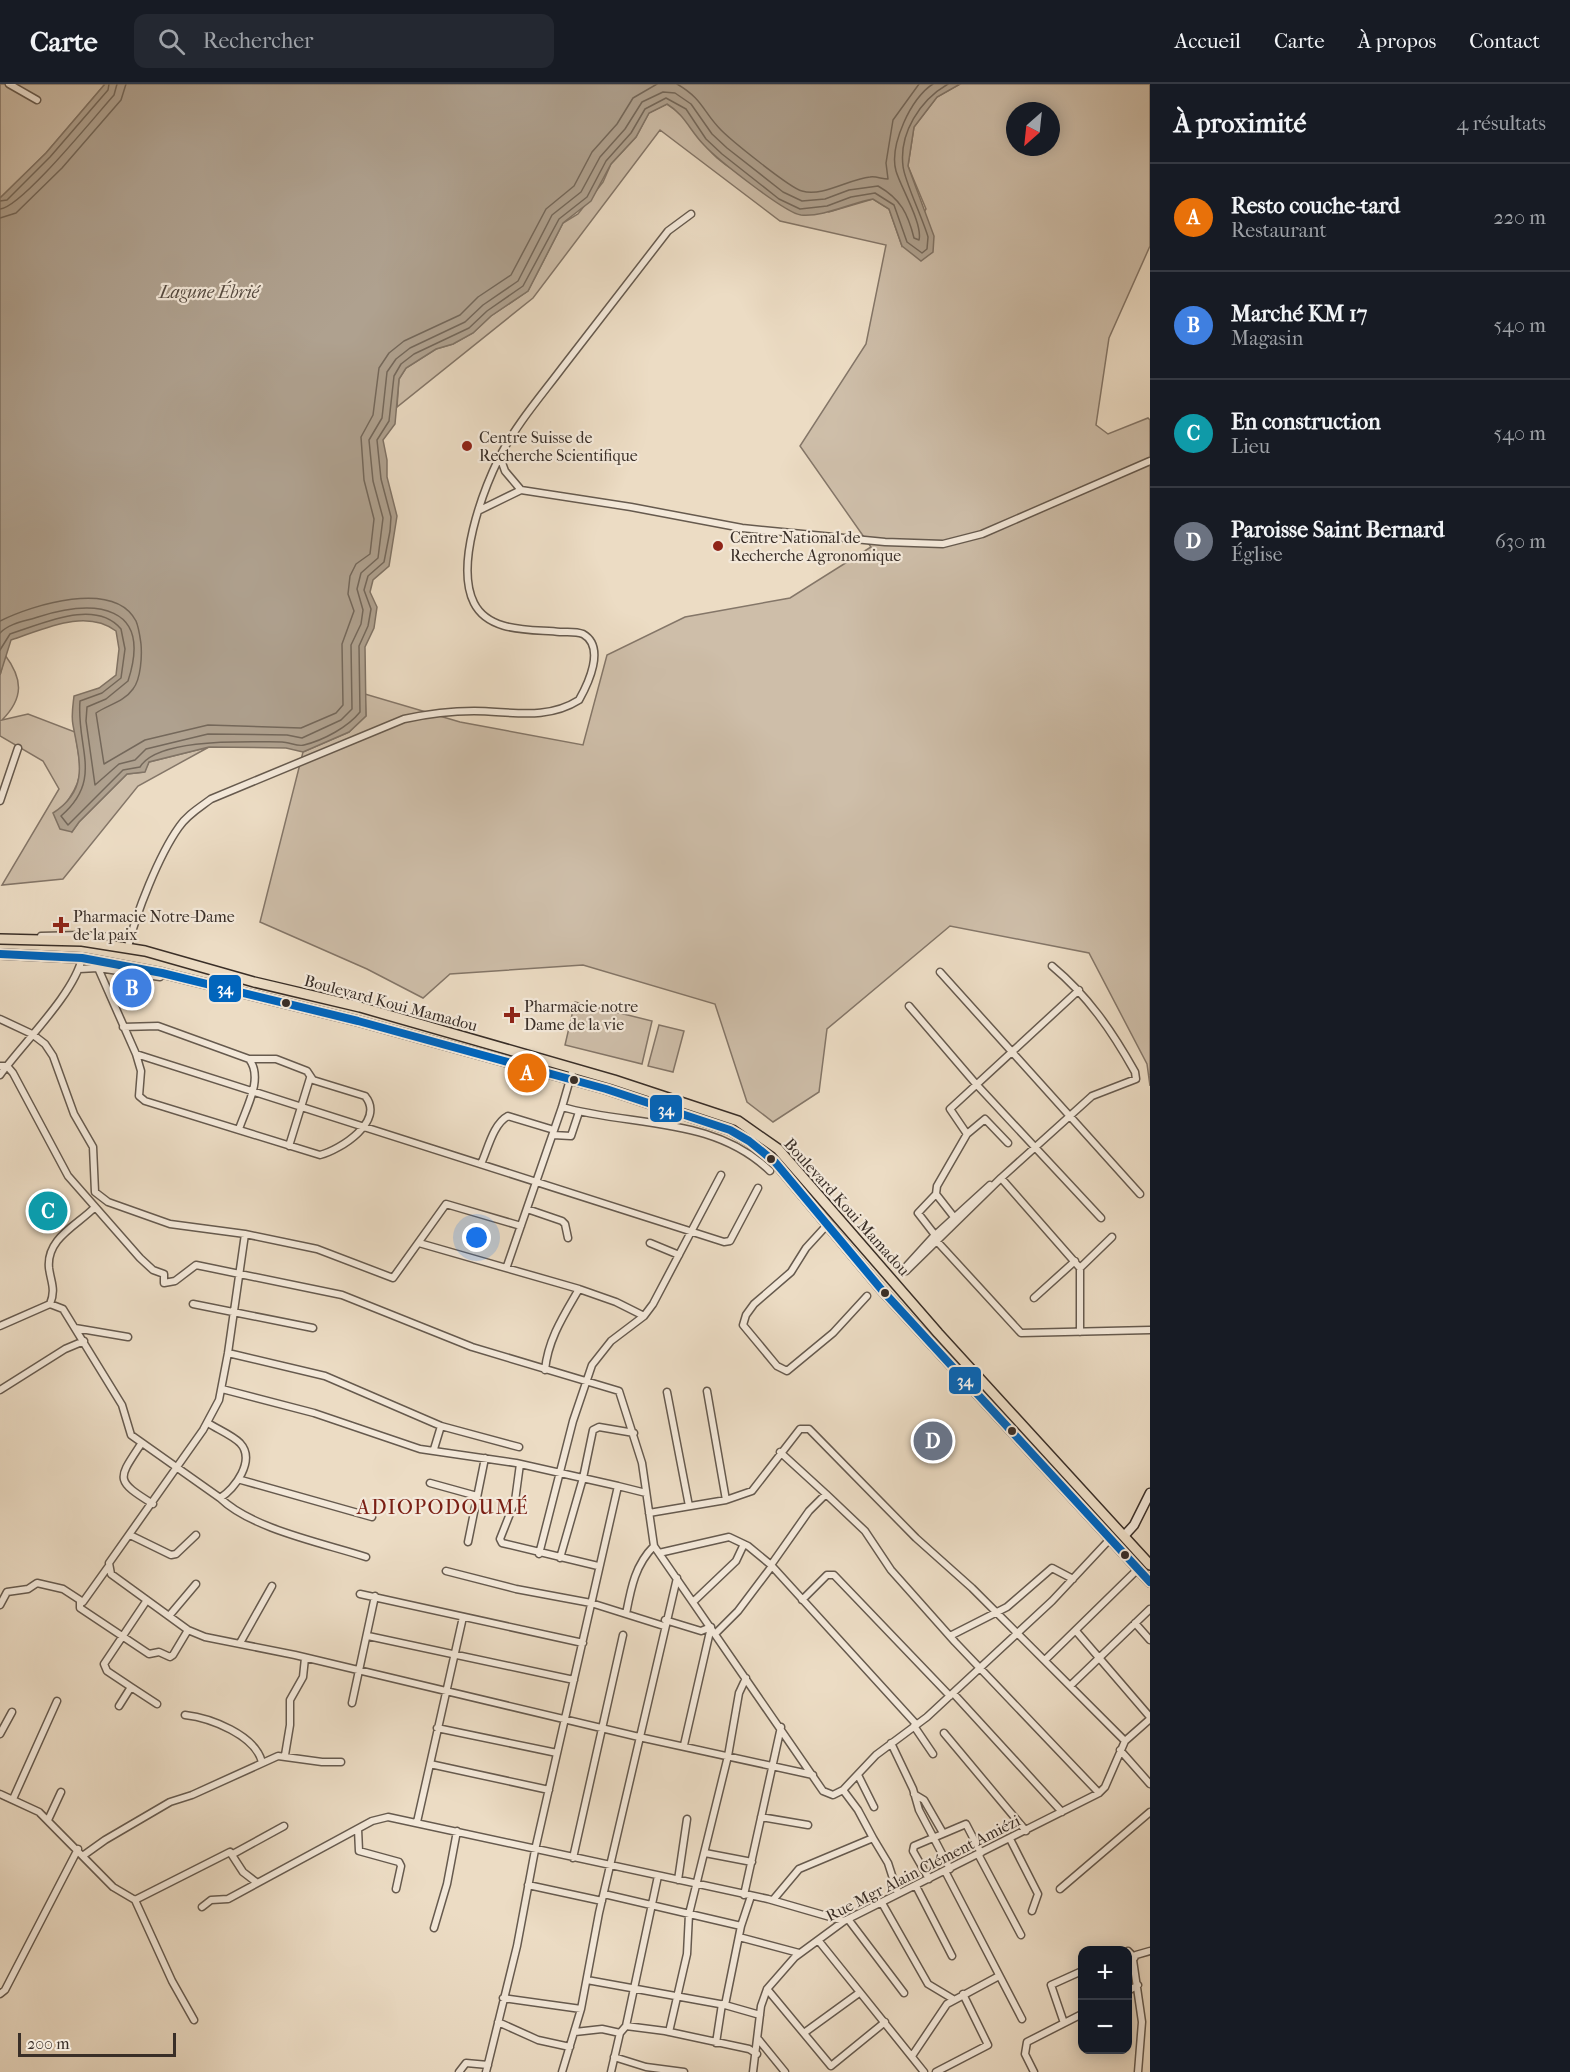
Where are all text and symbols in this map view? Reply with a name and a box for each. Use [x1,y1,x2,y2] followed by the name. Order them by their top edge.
[134,14,554,68] search box
[30,25,98,58] text: Carte
[155,25,188,58] icon: search
[203,28,313,54] text: Rechercher
[1175,29,1241,53] text: Accueil
[1274,29,1325,53] text: Carte
[1358,29,1436,53] text: À propos
[1469,29,1540,53] text: Contact
[1006,102,1060,156] north arrow
[1174,108,1306,139] text: À proximité
[1457,112,1546,135] text: 4 résultats
[1231,193,1400,219] text: Resto couche-tard
[1187,206,1200,229] text: A
[1493,206,1546,229] text: 220 m
[1231,219,1327,242] text: Restaurant
[157,280,262,303] water label: Lagune Ébrié
[1231,301,1367,327] text: Marché KM 17
[1187,314,1200,337] text: B
[1494,314,1546,337] text: 540 m
[1231,327,1303,350] text: Magasin
[1231,409,1381,435] text: En construction
[1187,422,1200,445] text: C
[1494,422,1546,445] text: 540 m
[479,428,638,465] place label: Centre Suisse de Recherche Scientifique
[1231,435,1270,458] text: Lieu
[460,439,474,453] marker: Centre Suisse de Recherche Scientifique
[1231,517,1445,543] text: Paroisse Saint Bernard
[730,528,901,565] place label: Centre National de Recherche Agronomique
[1186,530,1201,553] text: D
[1495,530,1546,553] text: 630 m
[711,539,725,553] marker: Centre National de Recherche Agronomique
[1231,543,1283,566] text: Église
[73,907,235,944] place label: Pharmacie Notre-Dame de la paix
[54,918,68,932] marker: Pharmacie Notre-Dame de la paix
[112,966,152,1010] pin: B
[302,971,480,1035] street label: Boulevard Koui Mamadou
[208,974,242,1003] line badge: 34
[217,979,235,999] text: 34
[280,997,292,1009] unlabelled marker
[524,997,638,1034] place label: Pharmacie notre Dame de la vie
[505,1008,519,1022] marker: Pharmacie notre Dame de la vie
[508,1050,546,1096] pin: A
[568,1074,580,1086] unlabelled marker
[649,1094,683,1123] line badge: 34
[658,1100,676,1120] text: 34
[780,1134,914,1280] street label: Boulevard Koui Mamadou
[765,1153,777,1165] unlabelled marker
[28,1188,68,1234] pin: C
[462,1223,491,1252] your location
[879,1287,891,1299] unlabelled marker
[948,1366,982,1395] line badge: 34
[957,1371,975,1391] text: 34
[914,1418,952,1464] pin: D
[1006,1425,1018,1437] unlabelled marker
[356,1495,529,1519] district label: ADIOPODOUMÉ
[1119,1549,1131,1561] unlabelled marker
[823,1811,1023,1925] street label: Rue Mgr Alain Clément Amiézi
[1078,1946,1132,2054] map controls
[1078,1946,1132,2000] button: +
[1078,2000,1132,2054] button: −
[18,2030,176,2058] scale bar
[27,2034,70,2053] text: 200 m

